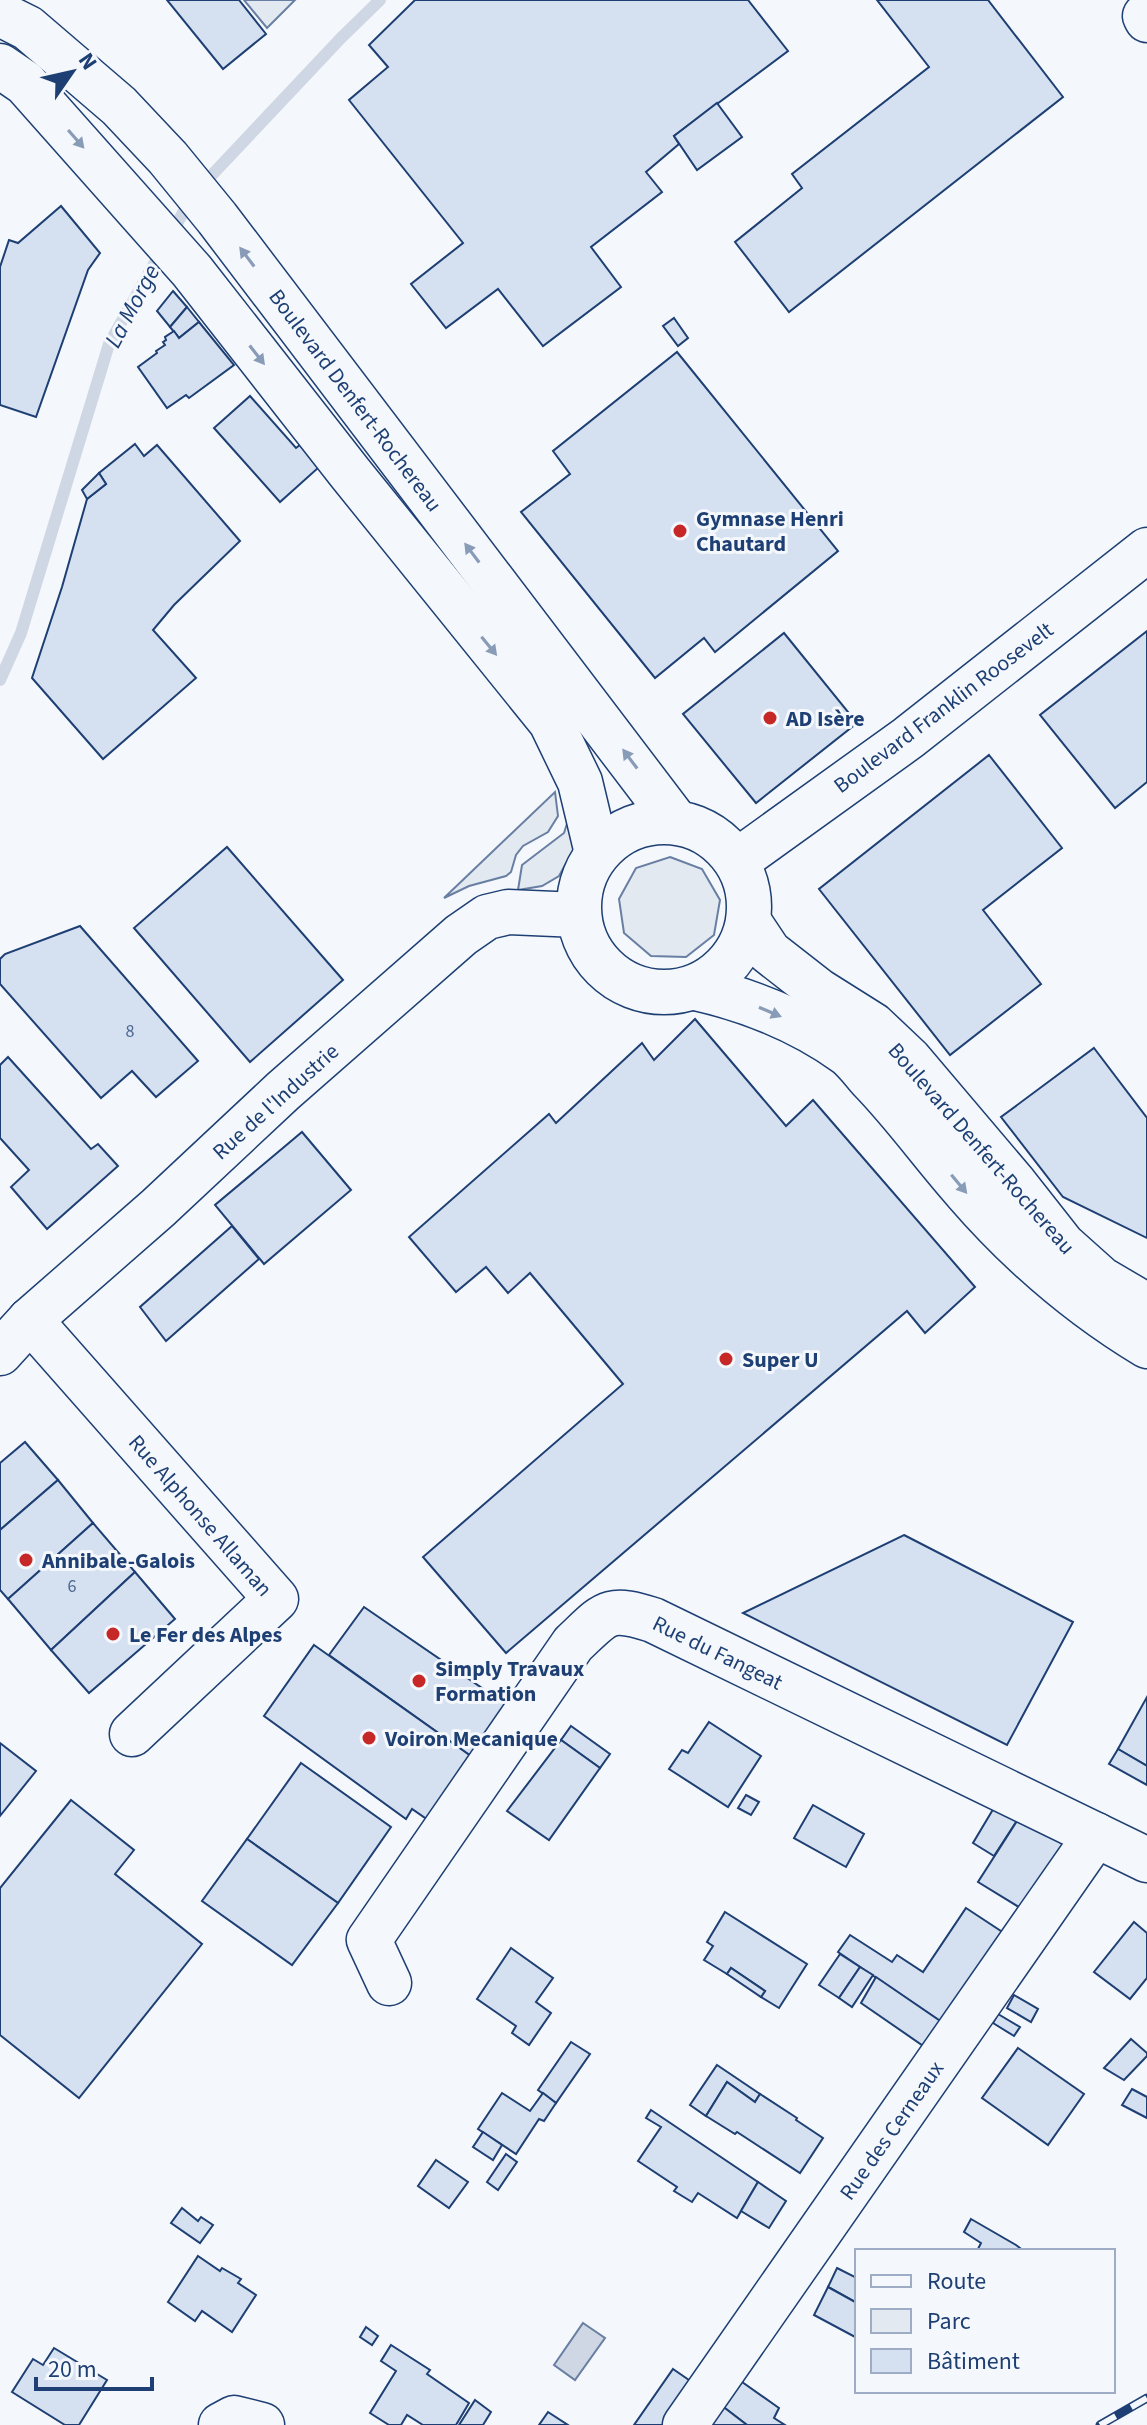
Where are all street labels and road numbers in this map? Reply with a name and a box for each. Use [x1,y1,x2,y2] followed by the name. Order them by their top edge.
[261,283,450,519] street label: Boulevard Denfert-Rochereau
[827,614,1061,801] street label: Boulevard Franklin Roosevelt
[205,1036,346,1167] street label: Rue de l'Industrie
[880,1036,1082,1262] street label: Boulevard Denfert-Rochereau
[121,1428,280,1604] street label: Rue Alphonse Allaman
[647,1608,789,1698] street label: Rue du Fangeat
[832,2054,952,2207] street label: Rue des Cerneaux

